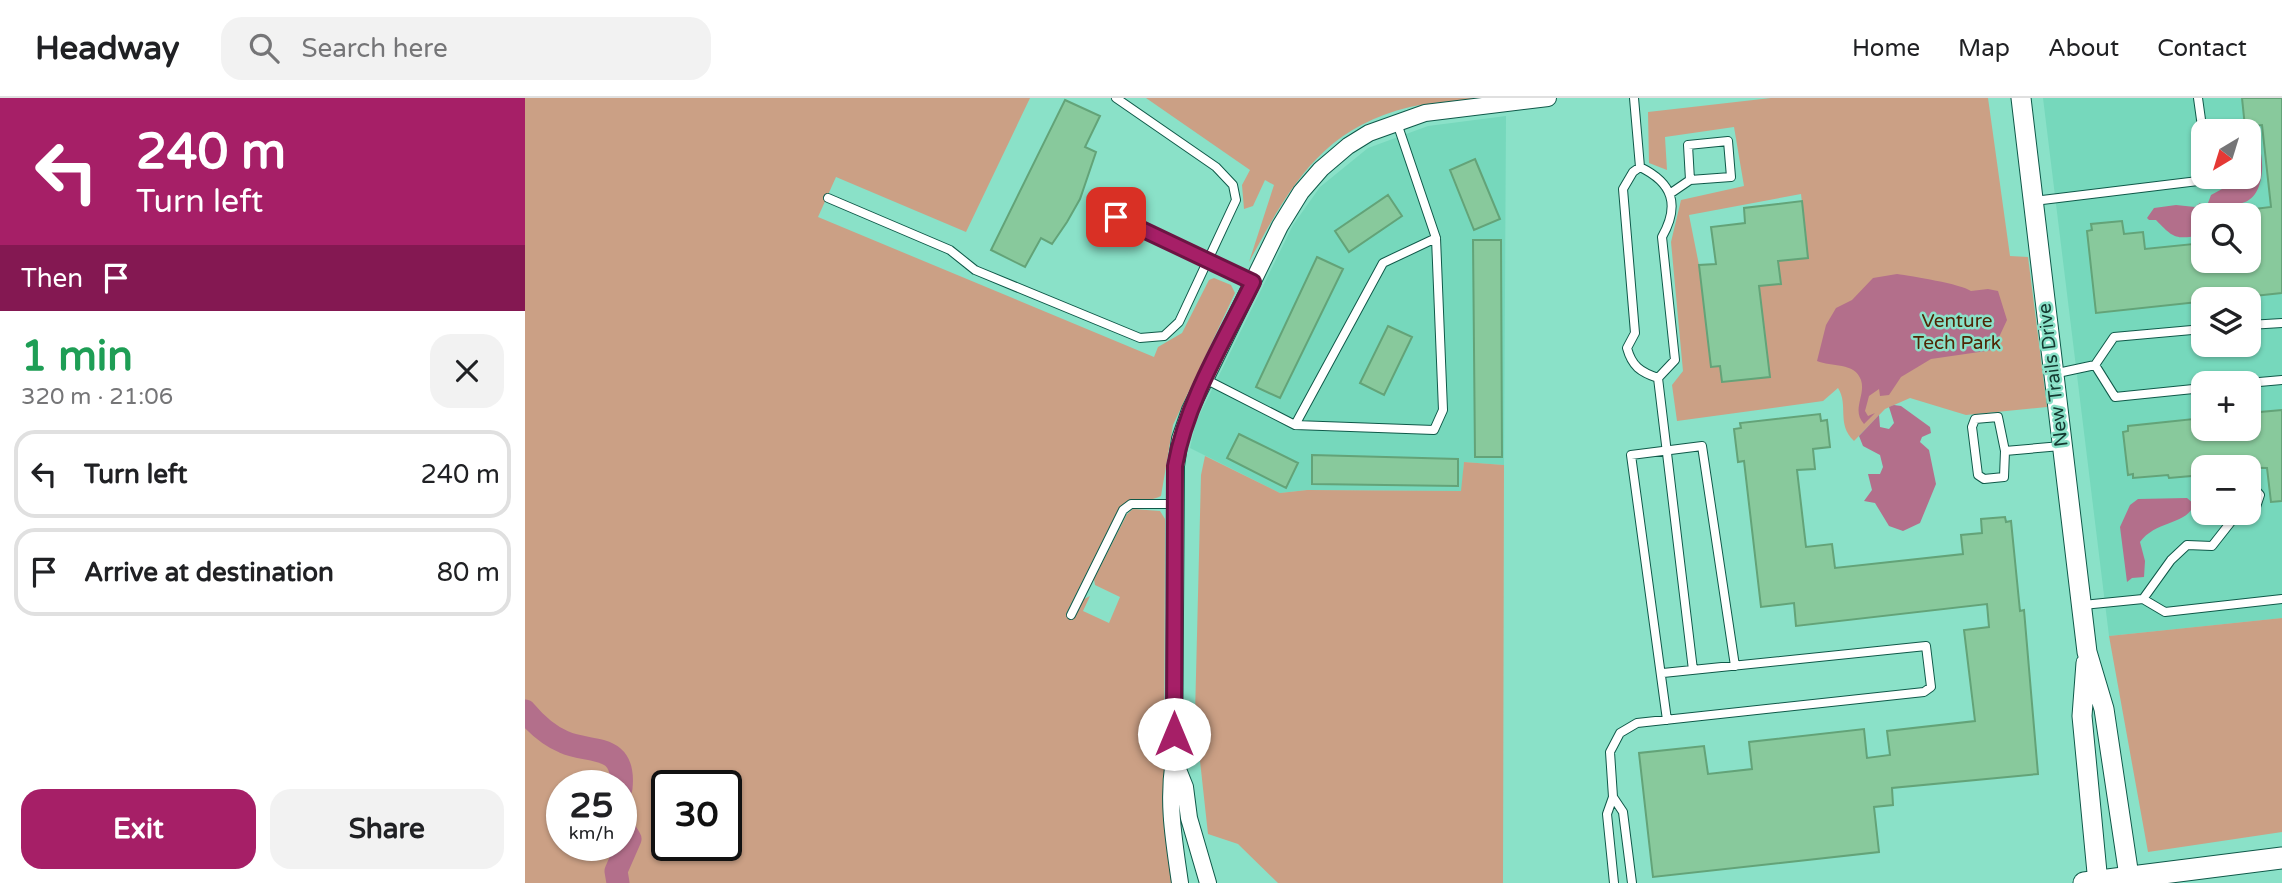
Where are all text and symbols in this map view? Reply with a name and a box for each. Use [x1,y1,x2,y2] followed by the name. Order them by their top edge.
[221,17,711,80] search box
[35,29,179,68] text: Headway
[245,29,283,67] icon: search
[301,33,448,64] text: Search here
[1852,34,1920,63] text: Home
[1958,34,2010,63] text: Map
[2048,34,2119,63] text: About
[2157,34,2247,63] text: Contact
[2191,119,2261,189] north arrow
[2191,119,2261,525] map controls
[136,123,286,182] text: 240 m
[21,126,112,217] icon: left
[136,183,263,221] text: Turn left
[1086,187,1146,247] pin
[1097,198,1135,236] icon: arrive
[2191,203,2261,273] button: search
[97,259,135,297] icon: arrive
[21,263,83,294] text: Then
[2191,287,2261,357] button: layers
[2033,302,2073,448] street label: New Trails Drive
[1913,310,2001,354] park label: Venture Tech Park
[21,331,133,382] text: 1 min
[430,334,504,408] button: close
[2191,371,2261,441] button: +
[21,383,173,411] text: 320 m · 21:06
[25,455,63,493] icon: left
[2191,455,2261,525] button: −
[84,459,187,490] text: Turn left
[420,459,500,490] text: 240 m
[25,553,63,591] icon: arrive
[84,557,334,588] text: Arrive at destination
[437,557,500,588] text: 80 m
[1137,697,1211,771] position arrow
[651,770,742,861] speed limit sign: 30
[570,785,613,827] text: 25
[21,789,256,869] button: Exit
[270,789,504,869] button: Share
[569,822,614,844] text: km/h

